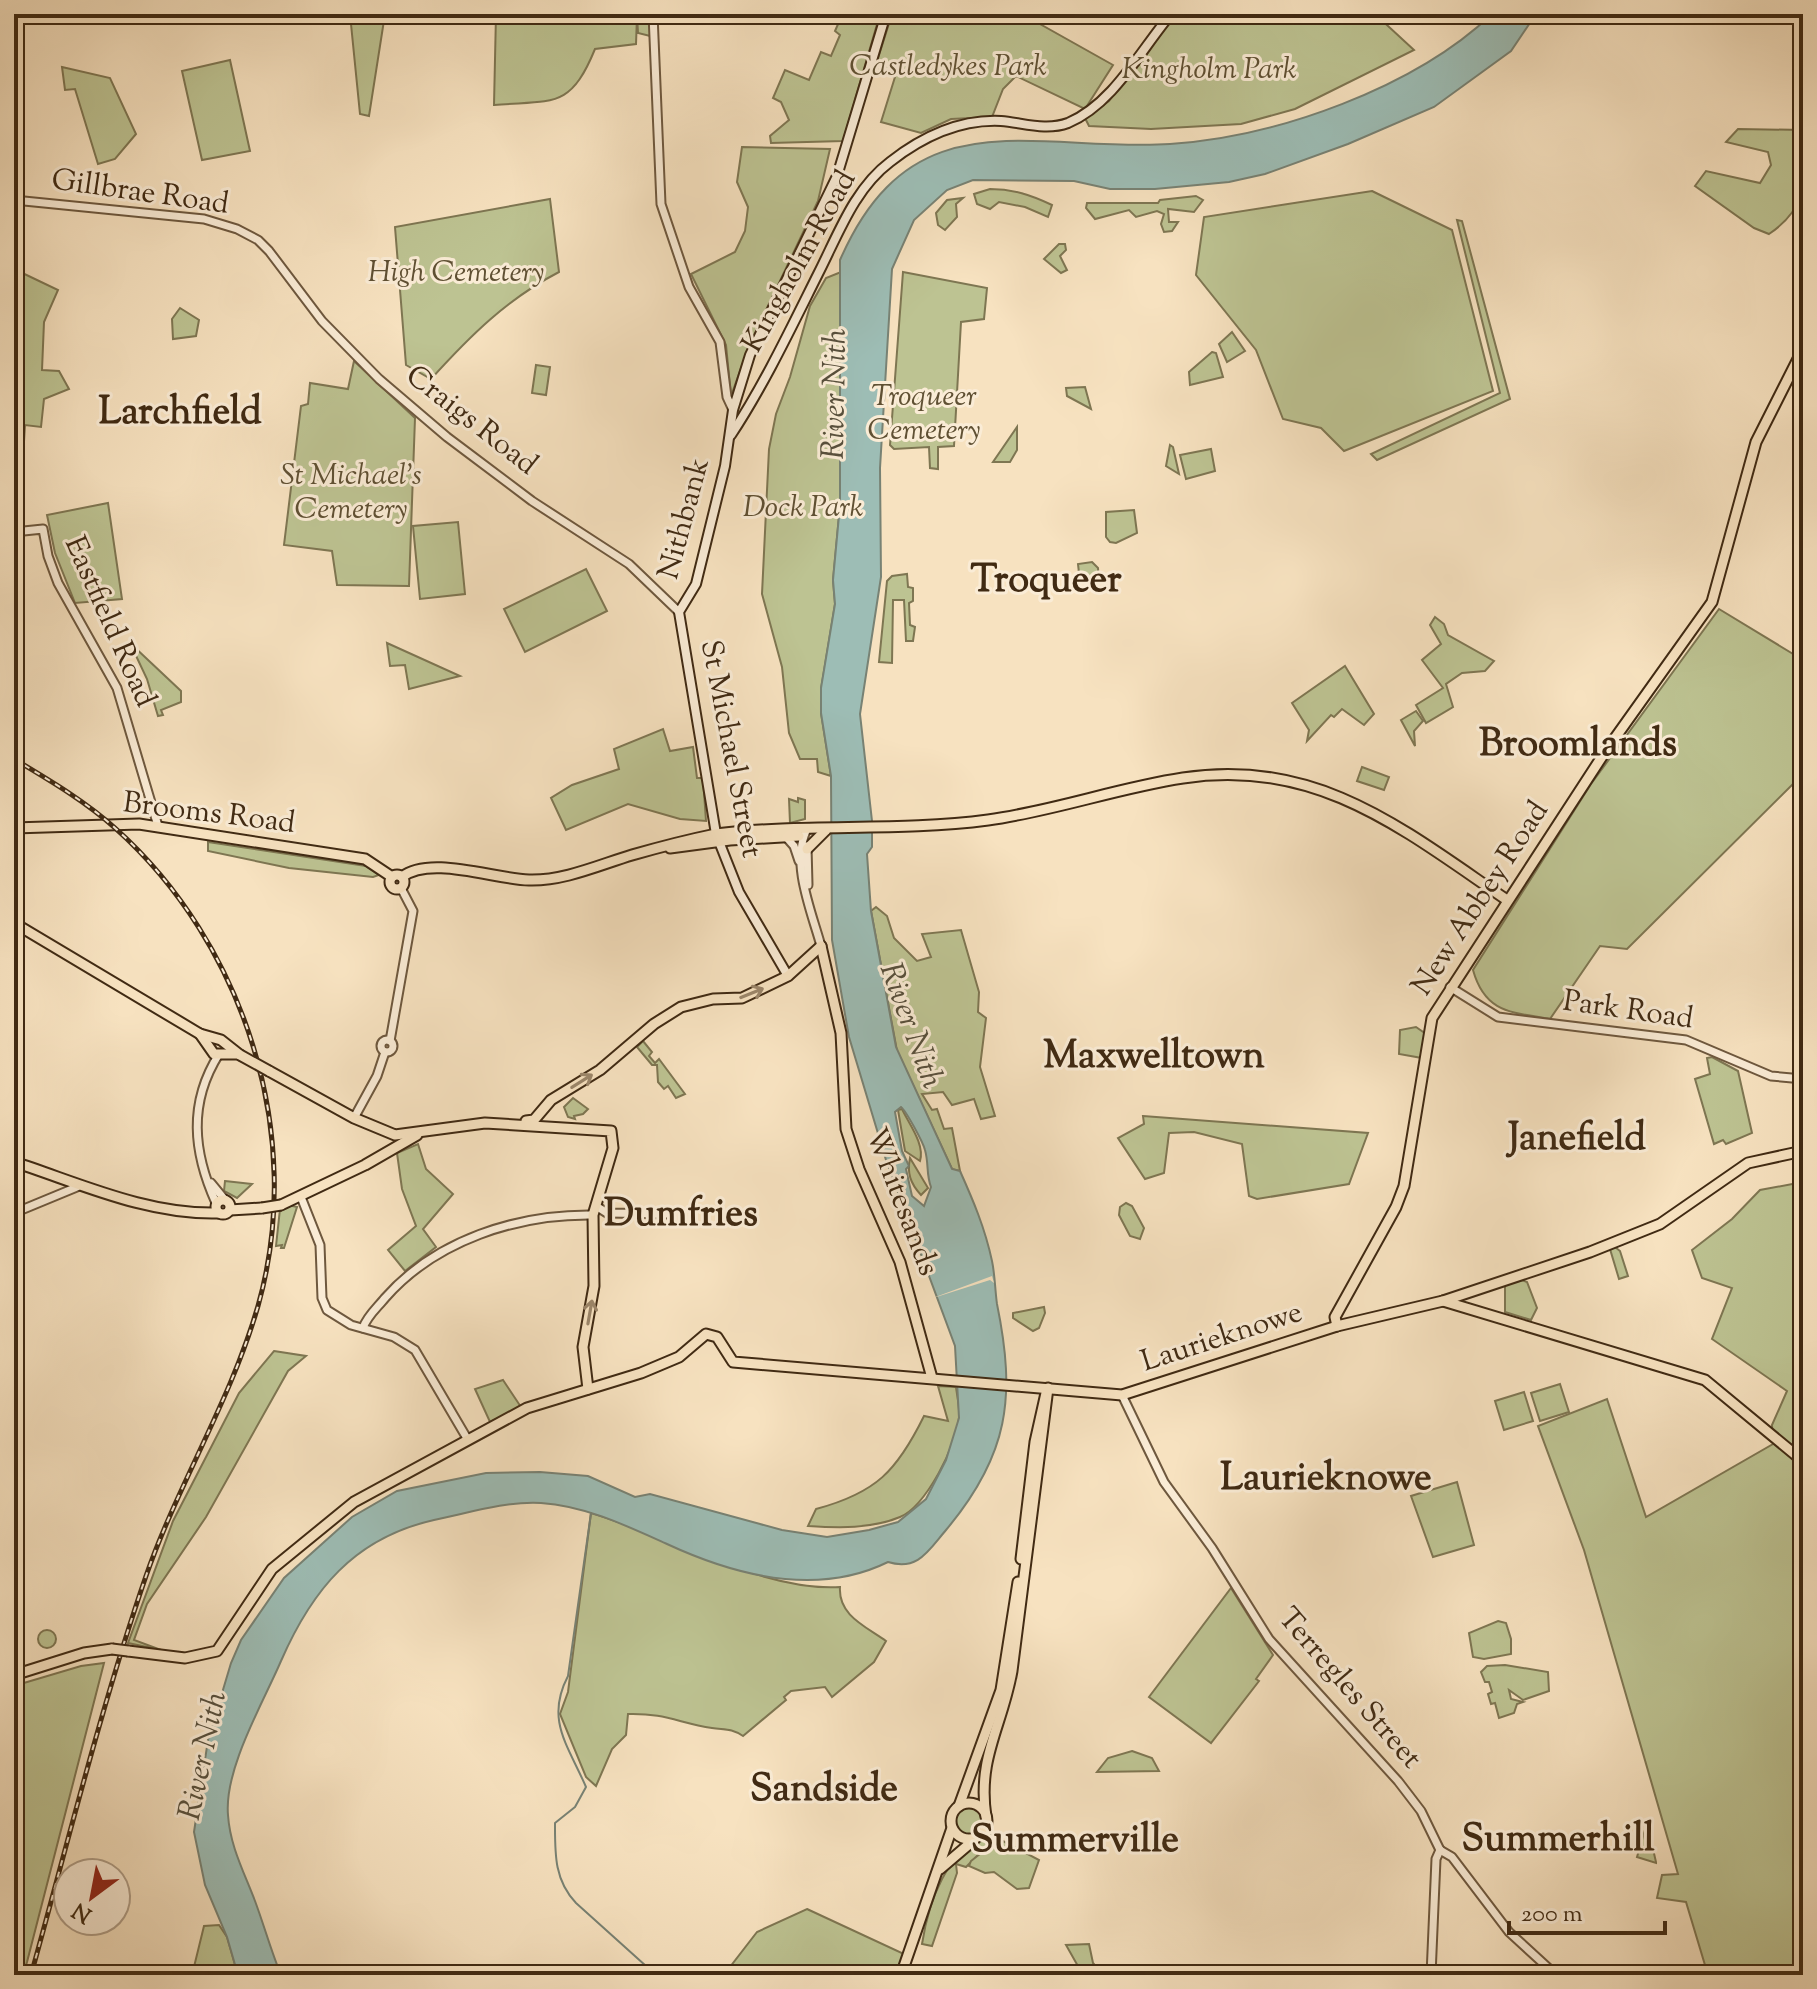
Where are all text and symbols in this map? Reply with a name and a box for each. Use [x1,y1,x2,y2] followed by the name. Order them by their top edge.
[849,46,1047,89] park label: Castledykes Park
[1122,49,1296,92] park label: Kingholm Park
[48,159,232,227] street label: Gillbrae Road
[732,163,868,361] street label: Kingholm Road
[368,252,544,295] park label: High Cemetery
[812,328,860,460] water label: River Nith
[396,356,546,486] street label: Craigs Road
[868,376,980,453] park label: Troqueer Cemetery
[98,387,262,441] district label: Larchfield
[648,454,722,584] street label: Nithbank
[280,455,422,532] park label: St Michael's Cemetery
[743,487,863,530] park label: Dock Park
[52,530,166,714] street label: Eastfield Road
[971,555,1122,609] district label: Troqueer
[688,636,772,862] street label: St Michael Street
[1479,719,1677,773] district label: Broomlands
[120,782,298,846] street label: Brooms Road
[1402,793,1560,1005] street label: New Abbey Road
[866,957,954,1096] water label: River Nith
[1560,981,1696,1041] street label: Park Road
[739,985,764,999] one-way arrow
[1043,1031,1265,1085] district label: Maxwelltown
[570,1072,592,1089] one-way arrow
[1505,1113,1647,1167] district label: Janefield
[853,1122,949,1282] street label: Whitesands
[604,1189,758,1243] district label: Dumfries
[1136,1292,1308,1384] street label: Laurieknowe
[583,1300,598,1326] one-way arrow
[1220,1453,1432,1507] district label: Laurieknowe
[1267,1599,1431,1779] street label: Terregles Street
[168,1687,240,1825] water label: River Nith
[750,1764,898,1818] district label: Sandside
[1461,1814,1655,1868] district label: Summerhill
[971,1815,1179,1869] district label: Summerville
[52,1857,132,1937] north arrow
[1509,1885,1665,1935] scale bar
[67,1893,99,1930] text: N
[1521,1898,1583,1932] text: 200 m

